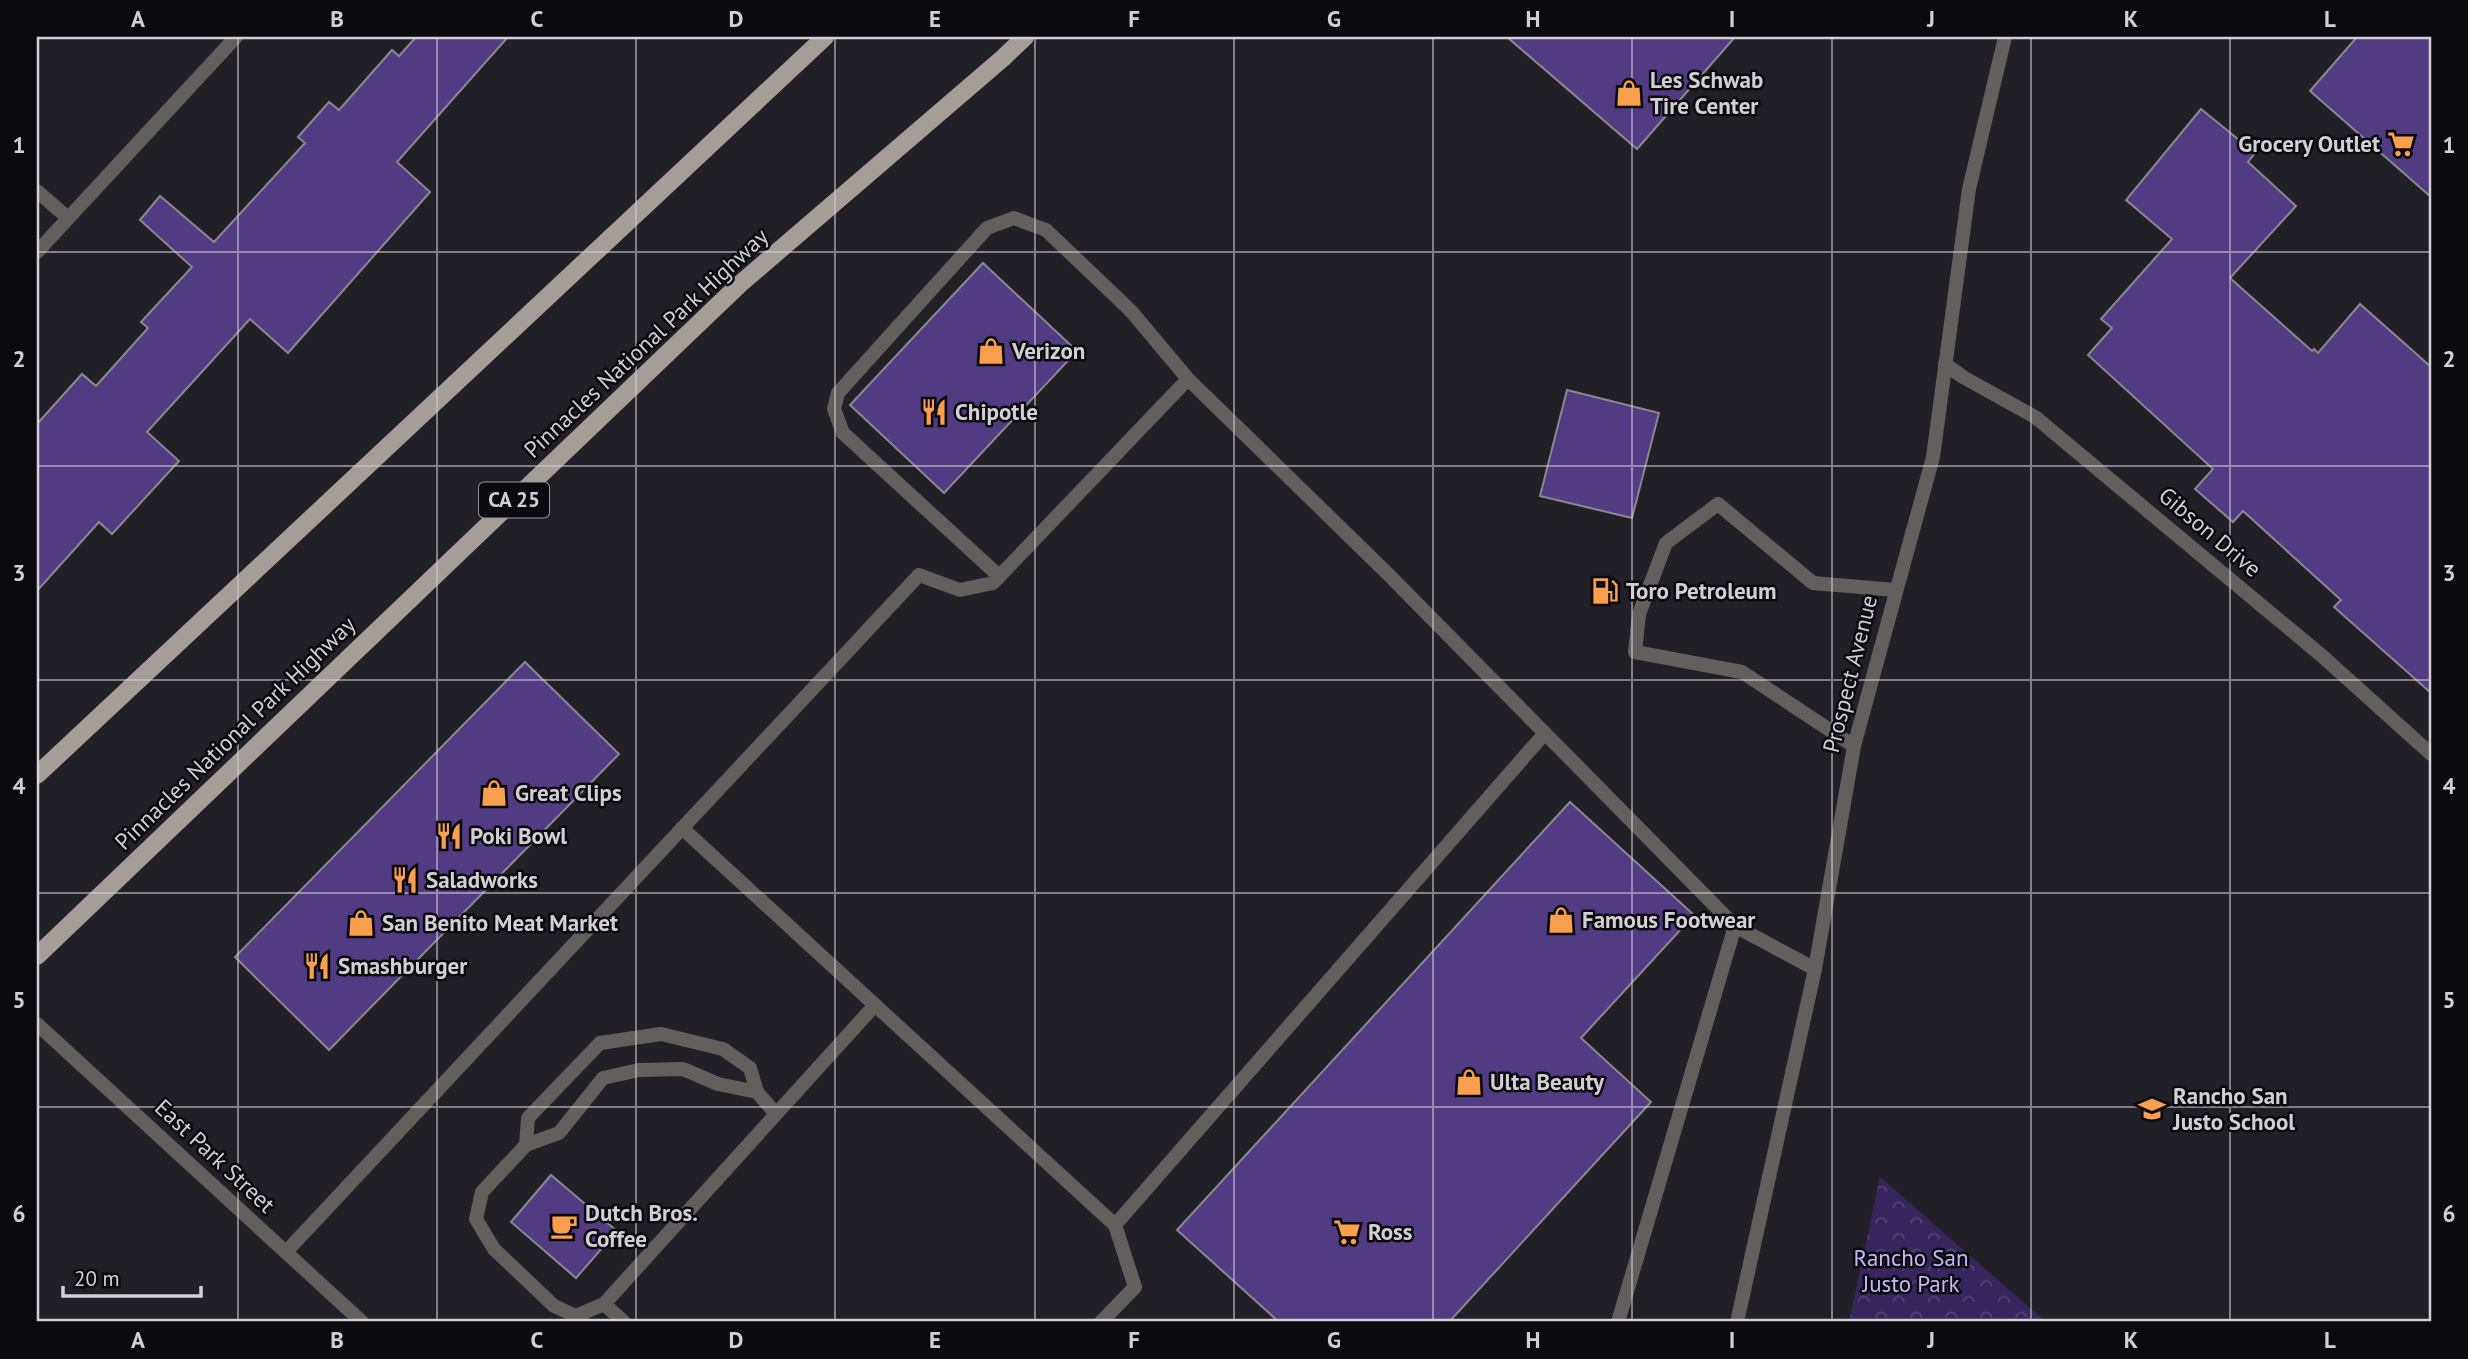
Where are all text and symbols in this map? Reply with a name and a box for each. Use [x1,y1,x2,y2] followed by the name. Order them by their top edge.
[131,4,145,33] text: A
[330,4,344,33] text: B
[531,4,544,33] text: C
[729,4,743,33] text: D
[929,4,941,33] text: E
[1128,4,1140,33] text: F
[1327,4,1341,33] text: G
[1526,4,1540,33] text: H
[1729,4,1735,33] text: I
[1926,4,1935,33] text: J
[2124,4,2138,33] text: K
[2324,4,2336,33] text: L
[1650,65,1763,120] place label: Les Schwab Tire Center
[1614,78,1644,108] shop icon: Les Schwab Tire Center
[2238,129,2380,158] place label: Grocery Outlet
[2386,129,2416,159] supermarket icon: Grocery Outlet
[12,130,26,159] text: 1
[2442,130,2456,159] text: 1
[517,222,774,464] street label: Pinnacles National Park Highway
[976,336,1006,366] shop icon: Verizon
[1011,336,1085,365] place label: Verizon
[12,344,26,373] text: 2
[2442,344,2456,373] text: 2
[919,397,949,427] restaurant icon: Chipotle
[955,397,1038,426] place label: Chipotle
[2153,480,2267,583] street label: Gibson Drive
[479,482,549,518] road number: CA 25
[12,558,26,587] text: 3
[2442,558,2456,587] text: 3
[1590,576,1620,606] fuel station icon: Toro Petroleum
[1626,576,1777,605] place label: Toro Petroleum
[1816,592,1883,756] street label: Prospect Avenue
[108,610,361,855] street label: Pinnacles National Park Highway
[12,771,26,800] text: 4
[2442,771,2456,800] text: 4
[479,778,509,808] shop icon: Great Clips
[515,778,622,807] place label: Great Clips
[434,821,464,851] restaurant icon: Poki Bowl
[470,821,567,850] place label: Poki Bowl
[390,865,420,895] restaurant icon: Saladworks
[426,865,538,894] place label: Saladworks
[1546,905,1576,935] shop icon: Famous Footwear
[1582,905,1756,934] place label: Famous Footwear
[346,908,376,938] shop icon: San Benito Meat Market
[382,908,618,937] place label: San Benito Meat Market
[302,951,332,981] restaurant icon: Smashburger
[338,951,468,980] place label: Smashburger
[12,985,26,1014] text: 5
[2442,985,2456,1014] text: 5
[1454,1067,1484,1097] shop icon: Ulta Beauty
[1490,1067,1605,1096] place label: Ulta Beauty
[2172,1081,2295,1136] place label: Rancho San Justo School
[149,1093,282,1219] street label: East Park Street
[2137,1094,2167,1124] school or university icon: Rancho San Justo School
[585,1198,698,1253] place label: Dutch Bros. Coffee
[12,1199,26,1228] text: 6
[2442,1199,2456,1228] text: 6
[549,1211,579,1241] cafe icon: Dutch Bros. Coffee
[1332,1217,1362,1247] supermarket icon: Ross
[1368,1217,1413,1246] place label: Ross
[1853,1243,1969,1298] park label: Rancho San Justo Park
[63,1254,201,1298] scale bar
[74,1265,120,1292] text: 20 m
[131,1325,145,1354] text: A
[330,1325,344,1354] text: B
[531,1325,544,1354] text: C
[729,1325,743,1354] text: D
[929,1325,941,1354] text: E
[1128,1325,1140,1354] text: F
[1327,1325,1341,1354] text: G
[1526,1325,1540,1354] text: H
[1729,1325,1735,1354] text: I
[1926,1325,1935,1354] text: J
[2124,1325,2138,1354] text: K
[2324,1325,2336,1354] text: L

